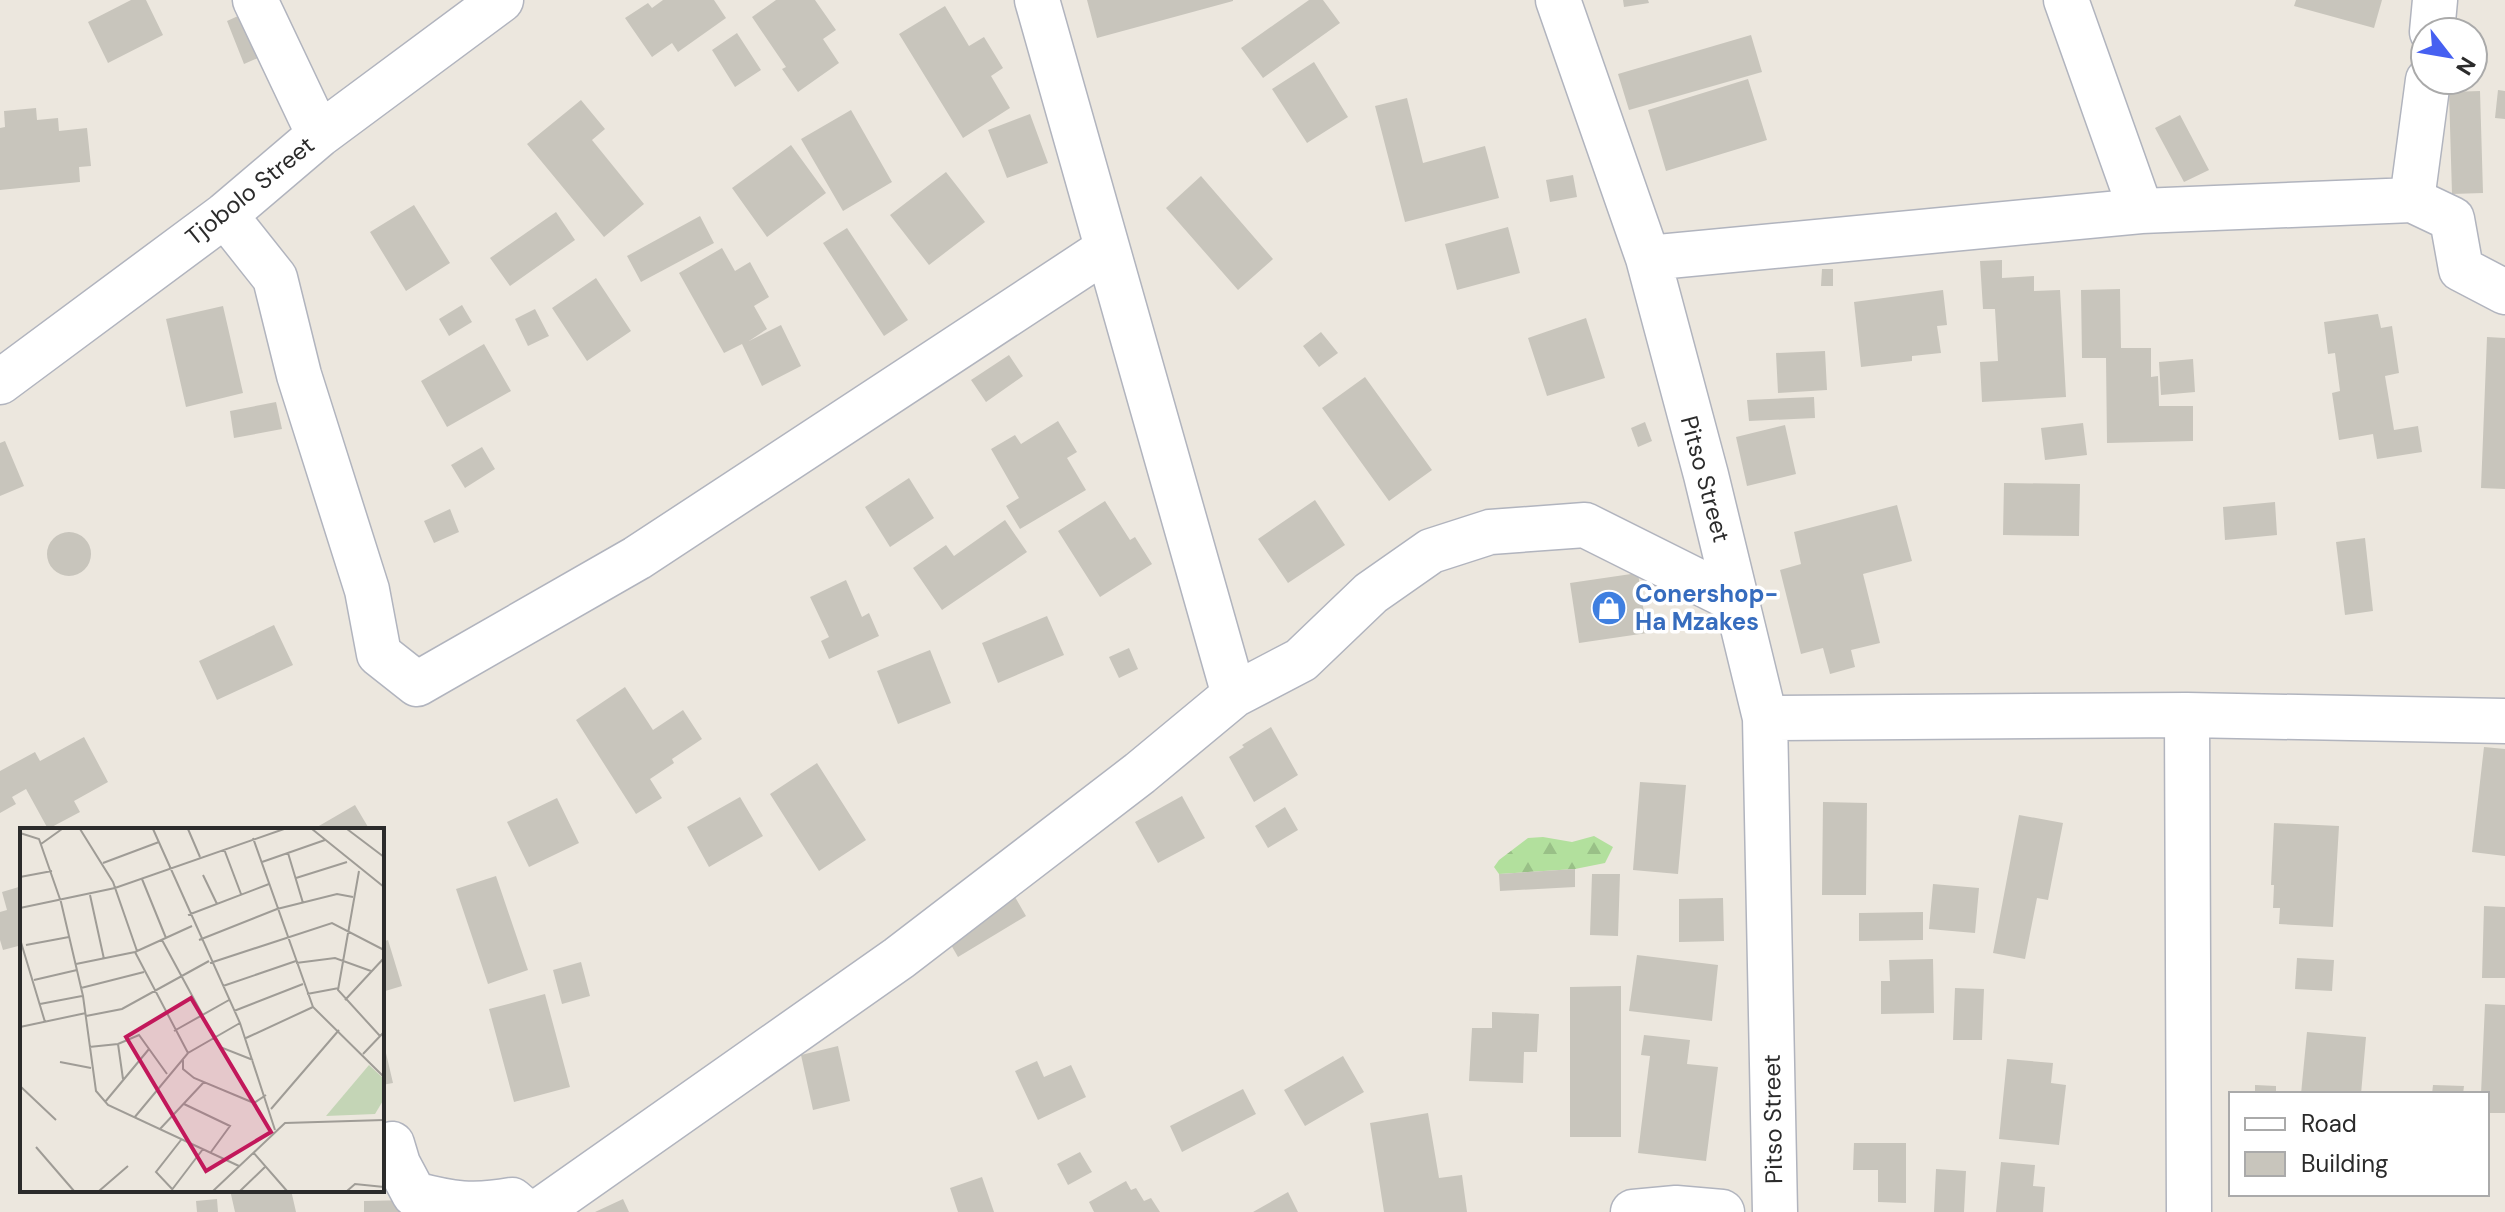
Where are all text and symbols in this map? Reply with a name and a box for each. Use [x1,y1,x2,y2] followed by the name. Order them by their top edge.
[2409,16,2489,96] north arrow
[2449,52,2482,80] text: N
[179,129,320,252] street label: Tjobolo Street
[1674,412,1737,546] street label: Pitso Street
[1635,578,1778,637] place label: Conershop- Ha Mzakes
[1590,589,1628,627] shop icon: Conershop- Ha Mzakes
[20,828,384,1192] inset map
[1756,1054,1789,1184] street label: Pitso Street
[2229,1092,2489,1196] legend
[2301,1108,2357,1139] text: Road
[2301,1148,2388,1179] text: Building

